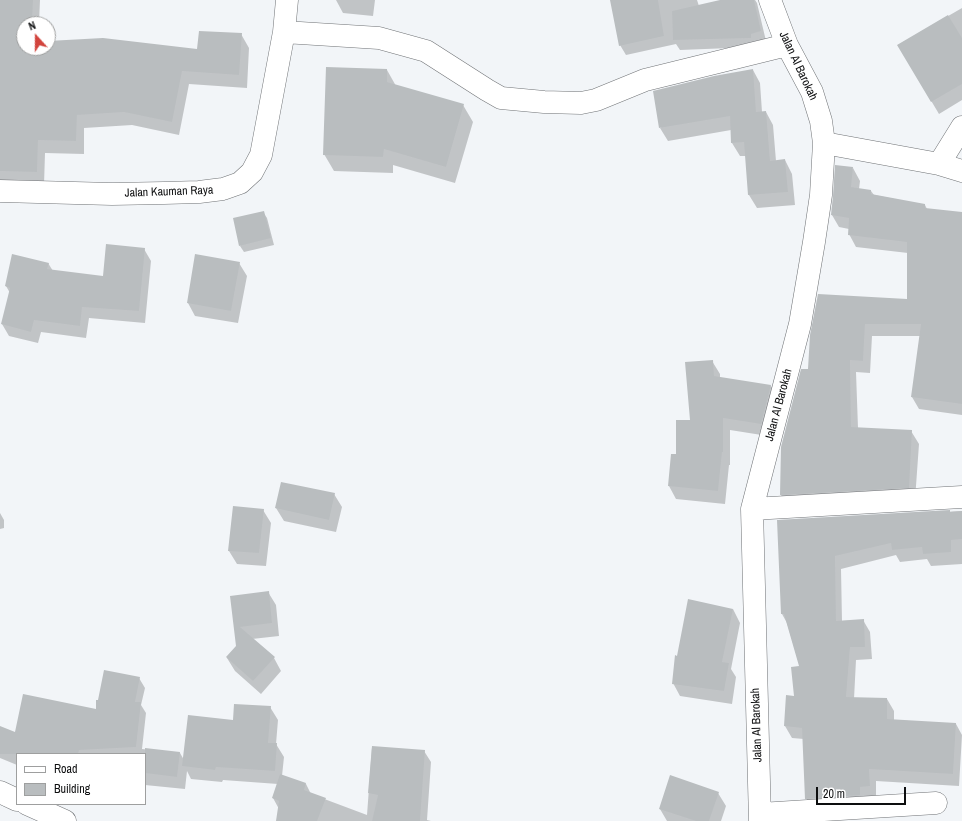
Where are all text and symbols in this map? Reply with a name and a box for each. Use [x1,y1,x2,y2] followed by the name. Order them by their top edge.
[16,16,56,56] north arrow
[27,18,38,33] text: N
[776,29,820,103] street label: Jalan Al Barokah
[124,183,214,201] street label: Jalan Kauman Raya
[762,367,796,443] street label: Jalan Al Barokah
[749,688,765,762] street label: Jalan Al Barokah
[16,753,146,805] legend
[54,761,78,777] text: Road
[818,779,908,805] scale bar
[54,781,90,797] text: Building
[823,786,845,802] text: 20 m

